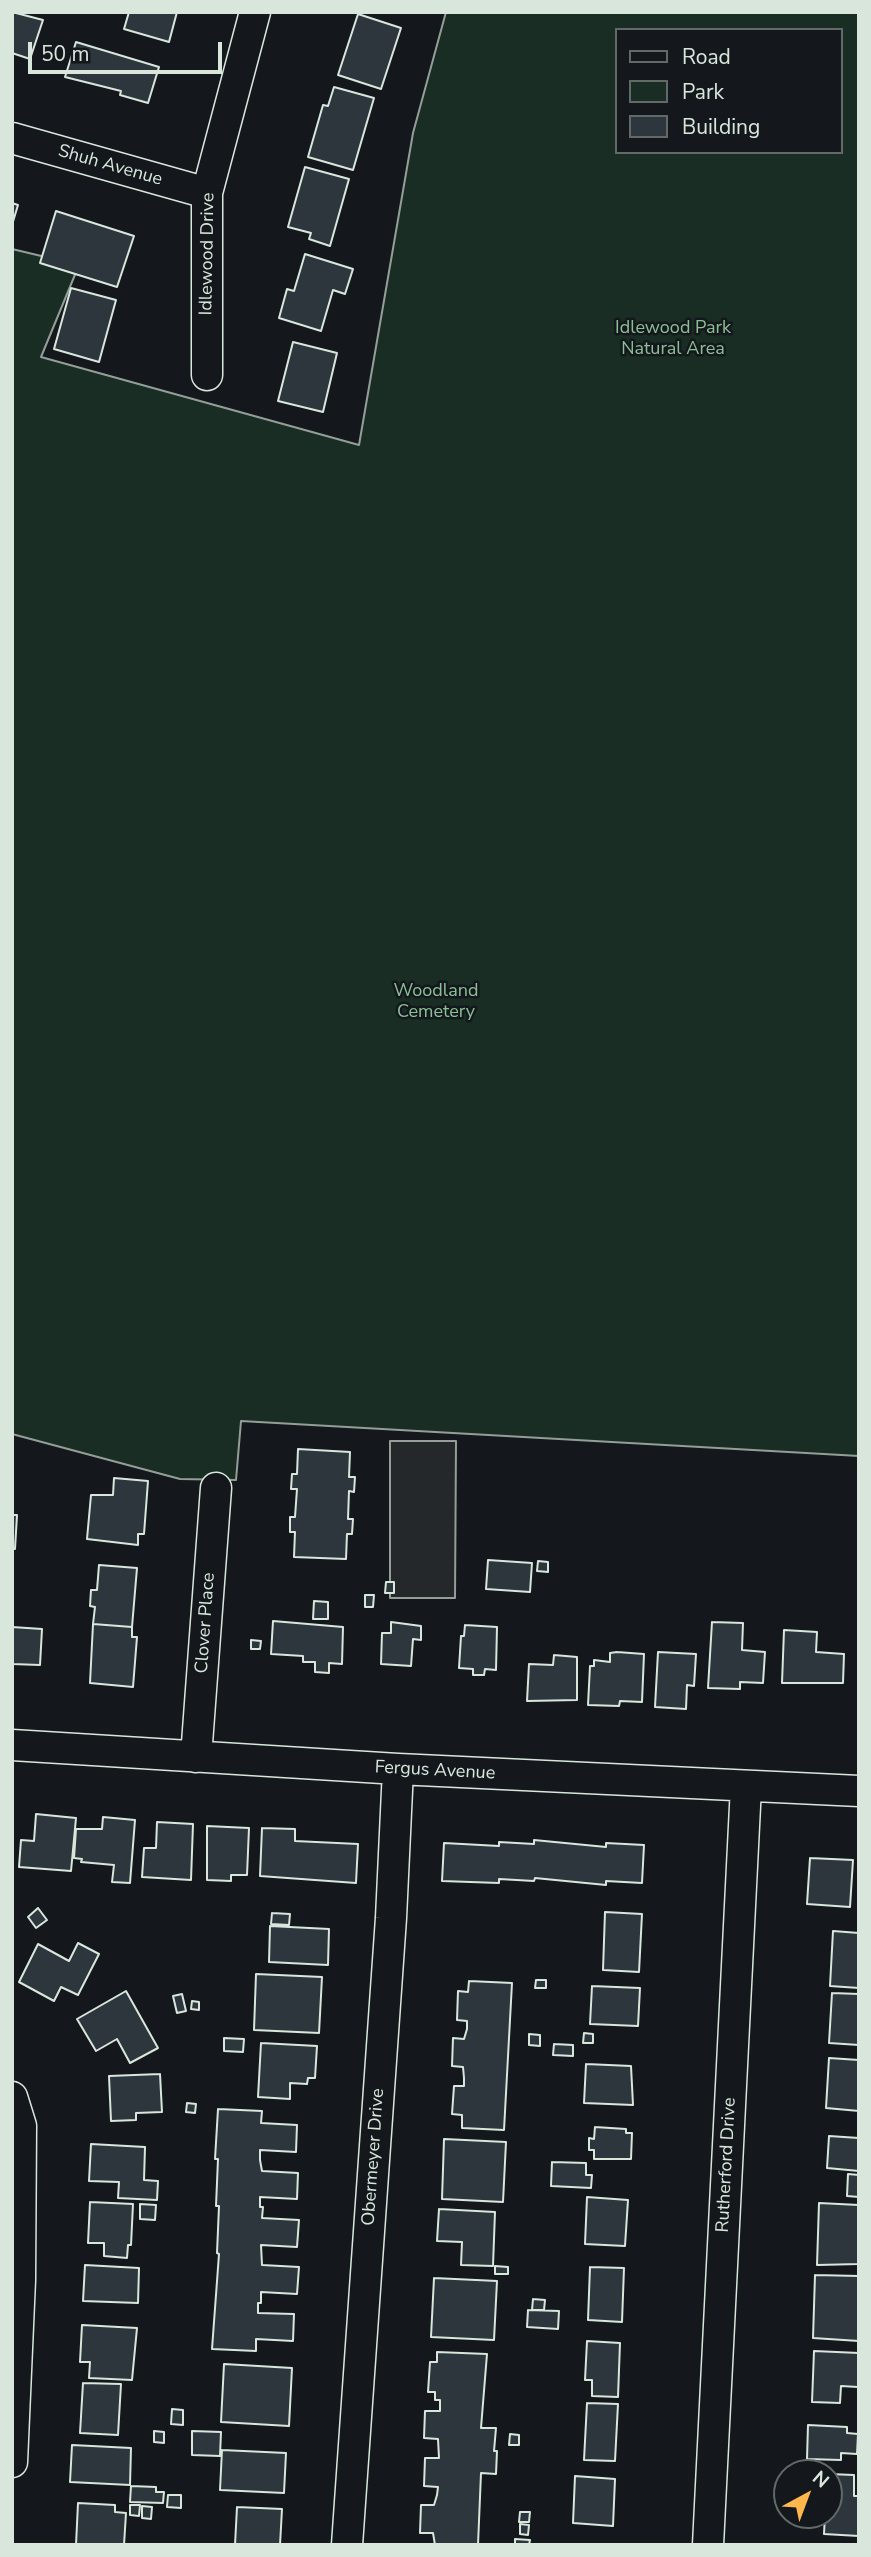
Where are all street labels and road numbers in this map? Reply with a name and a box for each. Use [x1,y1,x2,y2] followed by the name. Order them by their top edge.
[55,141,165,191] street label: Shuh Avenue
[196,193,220,315] street label: Idlewood Drive
[192,1572,220,1674] street label: Clover Place
[374,1757,496,1785] street label: Fergus Avenue
[358,2088,390,2226] street label: Obermeyer Drive
[713,2097,741,2233] street label: Rutherford Drive

